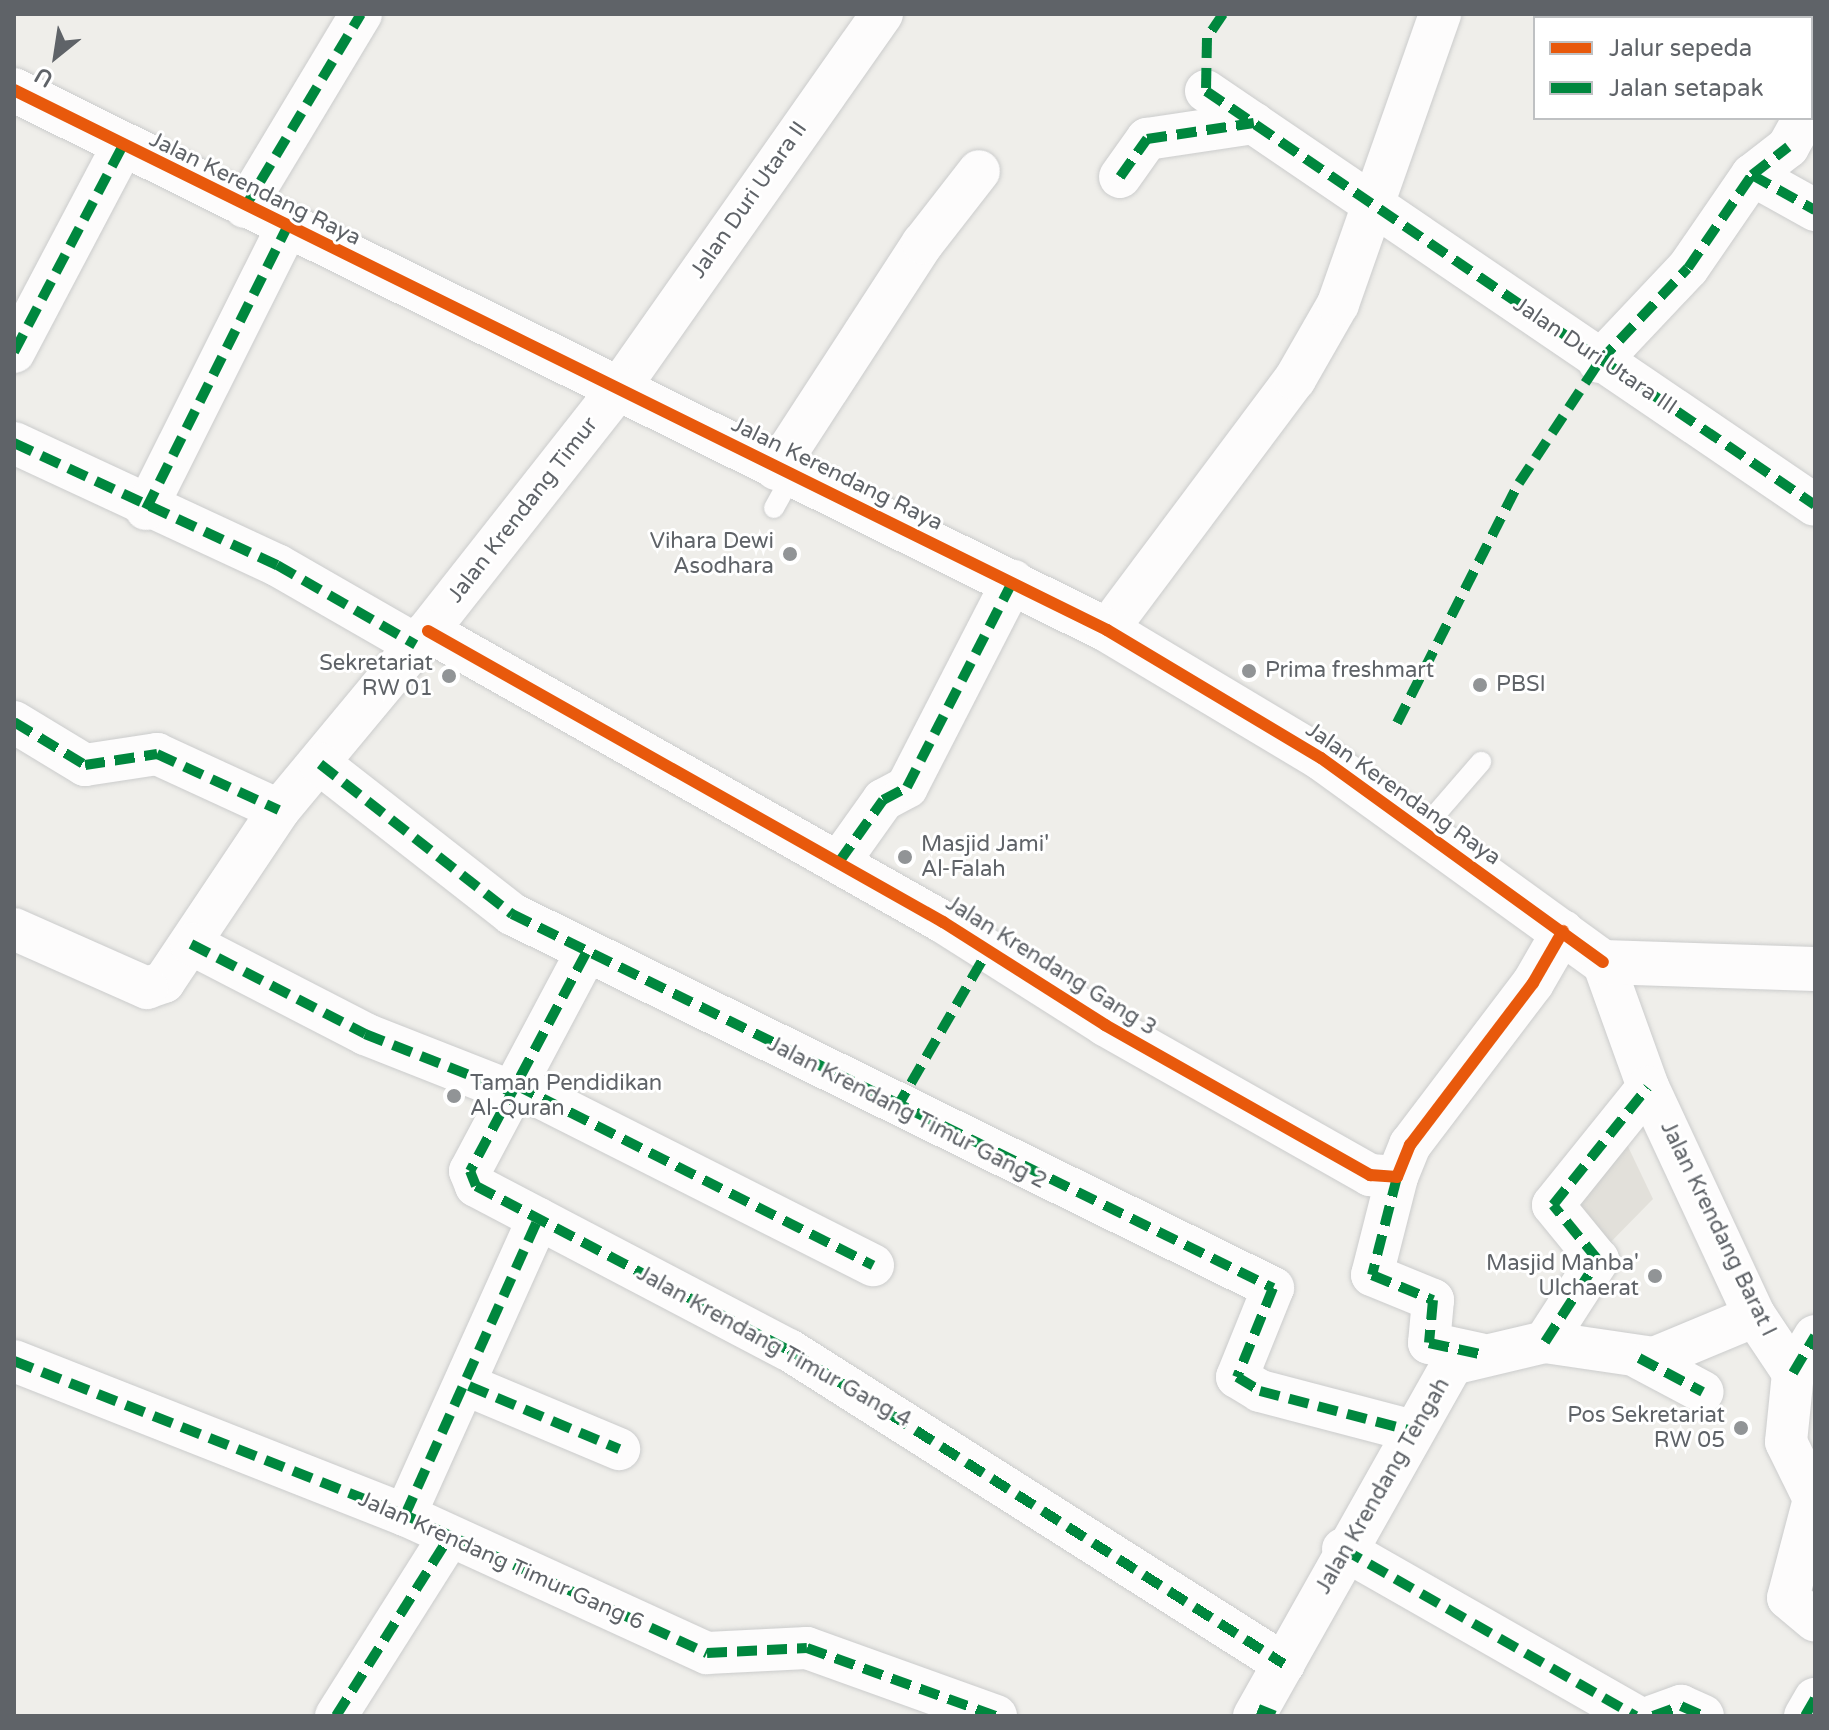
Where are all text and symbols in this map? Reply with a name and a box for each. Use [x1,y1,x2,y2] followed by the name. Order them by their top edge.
[16,16,96,96] north arrow
[1533,16,1813,120] legend
[1609,34,1752,63] text: Jalur sepeda
[30,61,58,92] text: U
[1609,74,1763,103] text: Jalan setapak
[685,117,813,283] street label: Jalan Duri Utara II
[145,126,365,252] street label: Jalan Kerendang Raya
[1508,292,1682,420] street label: Jalan Duri Utara III
[727,411,947,537] street label: Jalan Kerendang Raya
[442,412,604,608] street label: Jalan Krendang Timur
[650,528,774,580] place label: Vihara Dewi Asodhara
[781,545,799,563] marker: Vihara Dewi Asodhara
[319,650,433,702] place label: Sekretariat RW 01
[1265,658,1434,684] place label: Prima freshmart
[1240,662,1258,680] marker: Prima freshmart
[440,667,458,685] marker: Sekretariat RW 01
[1496,672,1546,698] place label: PBSI
[1471,676,1489,694] marker: PBSI
[1300,717,1506,871] street label: Jalan Kerendang Raya
[921,831,1049,882] place label: Masjid Jami' Al-Falah
[896,848,914,866] marker: Masjid Jami' Al-Falah
[941,890,1161,1042] street label: Jalan Krendang Gang 3
[763,1031,1051,1195] street label: Jalan Krendang Timur Gang 2
[470,1070,662,1122] place label: Taman Pendidikan Al-Quran
[445,1087,463,1105] marker: Taman Pendidikan Al-Quran
[1654,1117,1782,1341] street label: Jalan Krendang Barat I
[1486,1250,1639,1302] place label: Masjid Manba' Ulchaerat
[632,1260,916,1434] street label: Jalan Krendang Timur Gang 4
[1646,1267,1664,1285] marker: Masjid Manba' Ulchaerat
[1310,1373,1456,1599] street label: Jalan Krendang Tengah
[1567,1402,1725,1454] place label: Pos Sekretariat RW 05
[1732,1419,1750,1437] marker: Pos Sekretariat RW 05
[354,1486,648,1636] street label: Jalan Krendang Timur Gang 6

